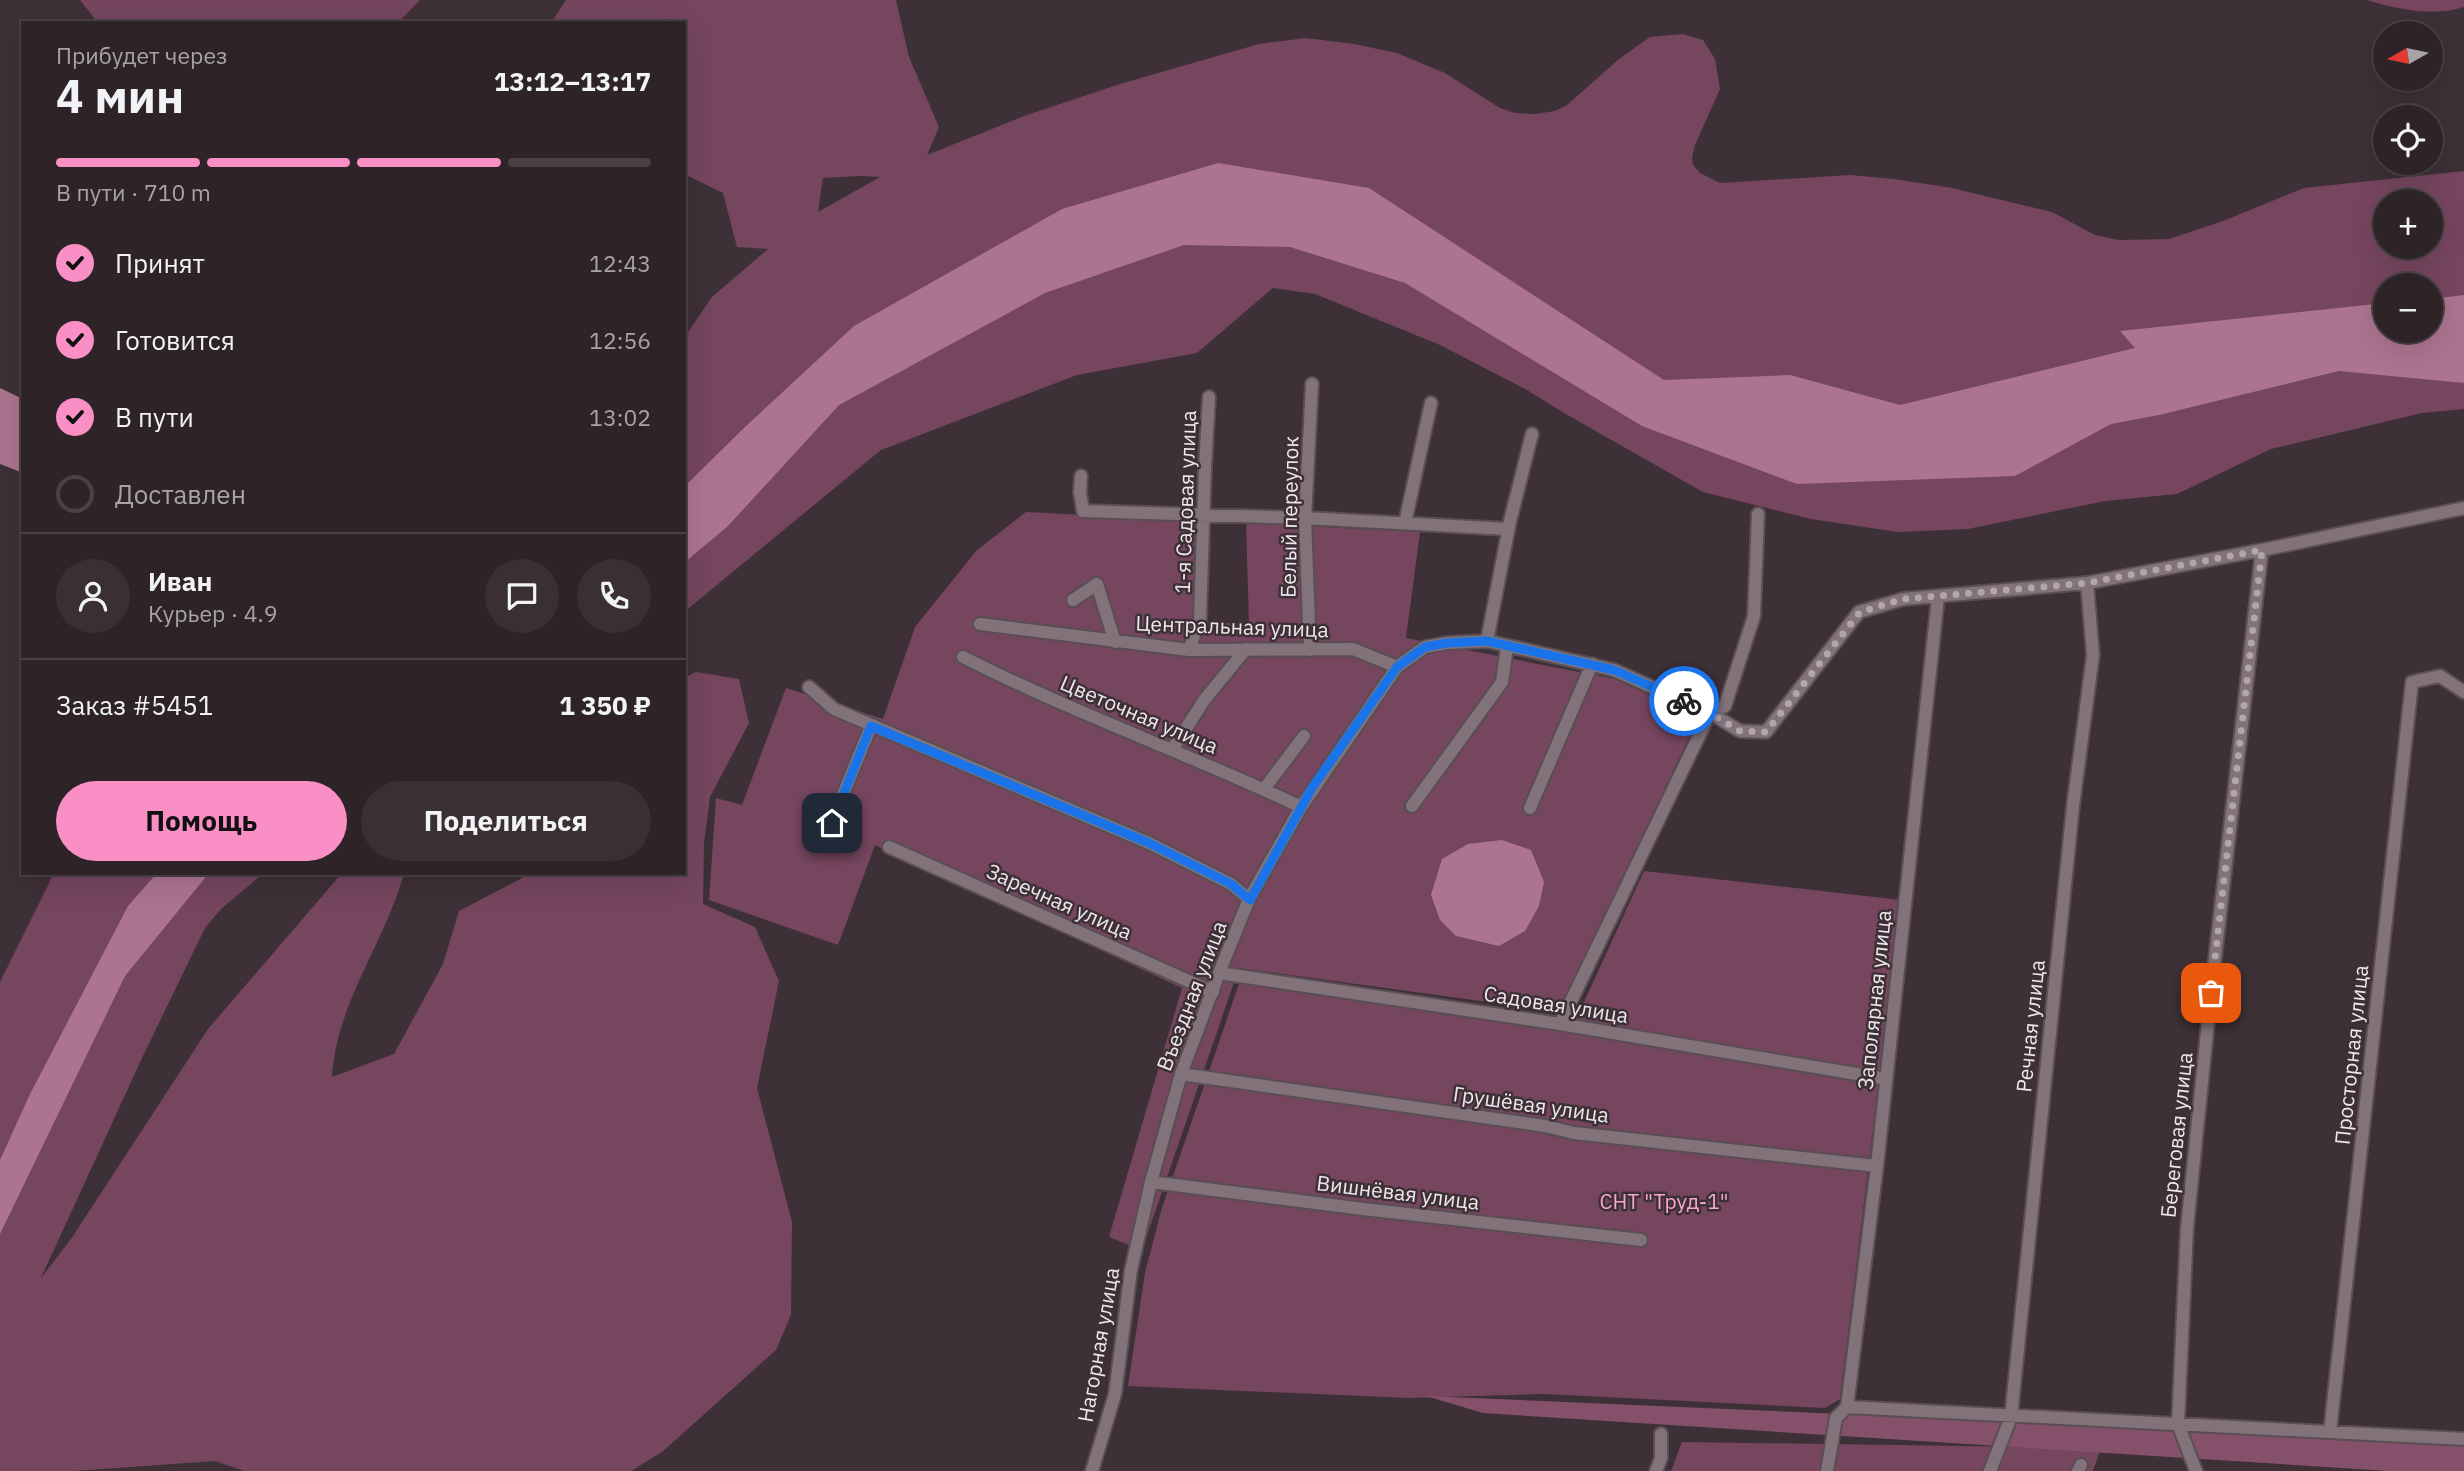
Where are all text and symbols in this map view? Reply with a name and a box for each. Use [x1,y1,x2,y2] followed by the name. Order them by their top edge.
[2373,21,2443,91] north arrow
[2373,21,2443,343] map controls
[56,40,228,70] text: Прибудет через
[494,64,651,98] text: 13:12–13:17
[56,66,184,126] text: 4 мин
[2373,105,2443,175] button: locate
[56,177,211,207] text: В пути · 710 m
[2373,189,2443,259] button: +
[56,244,94,282] icon: check
[115,246,205,280] text: Принят
[589,248,651,278] text: 12:43
[2373,273,2443,343] button: −
[56,321,94,359] icon: check
[115,323,235,357] text: Готовится
[589,325,651,355] text: 12:56
[56,398,94,436] icon: check
[115,400,194,434] text: В пути
[589,402,651,432] text: 13:02
[1168,410,1202,594] street label: 1-я Садовая улица
[1274,436,1304,598] street label: Белый переулок
[115,477,246,511] text: Доставлен
[56,559,130,633] button: person
[485,559,559,633] button: chat
[577,559,651,633] button: phone
[148,564,213,598] text: Иван
[148,598,278,628] text: Курьер · 4.9
[1135,609,1329,643] street label: Центральная улица
[1649,666,1719,736] courier
[1056,668,1223,760] street label: Цветочная улица
[1665,682,1703,720] icon: bike
[56,688,213,722] text: Заказ #5451
[559,688,651,722] text: 1 350 ₽
[56,781,347,861] button: Помощь
[361,781,651,861] button: Поделиться
[802,793,862,853] pin
[813,804,851,842] icon: home
[982,856,1137,946] street label: Заречная улица
[1851,909,1897,1091] street label: Заполярная улица
[1150,917,1233,1075] street label: Въездная улица
[2009,958,2051,1094] street label: Речная улица
[2181,963,2241,1023] pin
[2328,964,2374,1146] street label: Просторная улица
[2192,974,2230,1012] icon: bag
[1482,979,1631,1029] street label: Садовая улица
[2153,1051,2199,1219] street label: Береговая улица
[1451,1079,1611,1129] street label: Грушёвая улица
[1315,1168,1481,1216] street label: Вишнёвая улица
[1599,1187,1729,1215] park label: СНТ "Труд-1"
[1071,1265,1125,1424] street label: Нагорная улица

